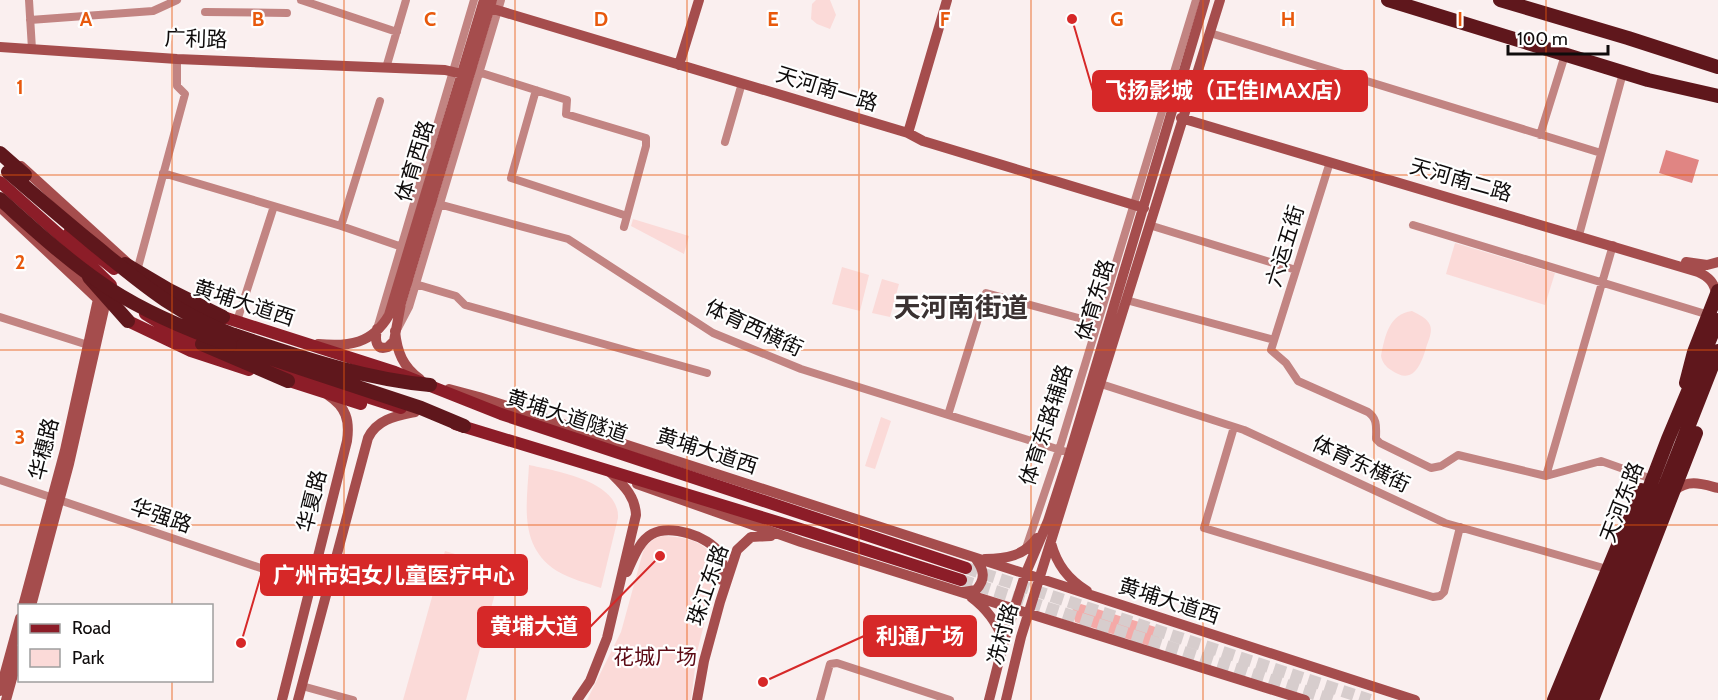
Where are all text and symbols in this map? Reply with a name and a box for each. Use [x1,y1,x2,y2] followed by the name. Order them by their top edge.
[80,7,93,31] text: A
[252,7,264,31] text: B
[424,7,436,31] text: C
[594,7,608,31] text: D
[767,7,779,31] text: E
[940,7,951,31] text: F
[1110,7,1124,31] text: G
[1281,7,1295,31] text: H
[1457,7,1463,31] text: I
[1508,18,1608,56] scale bar
[164,25,228,52] street label: 广利路
[1517,28,1568,50] text: 100 m
[773,61,881,116] street label: 天河南一路
[1093,71,1367,111] callout: 飞扬影城（正佳IMAX店）
[16,75,24,99] text: 1
[1105,77,1355,104] text: 飞扬影城（正佳IMAX店）
[390,117,439,205] street label: 体育西路
[1407,153,1515,206] street label: 天河南二路
[1260,202,1309,290] street label: 六运五街
[15,250,25,274] text: 2
[1070,256,1119,344] street label: 体育东路
[190,274,298,331] street label: 黄埔大道西
[894,291,1029,324] district label: 天河南街道
[701,294,807,361] street label: 体育西横街
[1014,361,1077,489] street label: 体育东路辅路
[503,384,631,447] street label: 黄埔大道隧道
[24,415,63,482] street label: 华穗路
[653,422,761,479] street label: 黄埔大道西
[15,425,25,449] text: 3
[1308,430,1414,497] street label: 体育东横街
[1595,458,1648,546] street label: 天河东路
[292,467,331,534] street label: 华夏路
[127,493,195,538] street label: 华强路
[682,541,733,629] street label: 珠江东路
[261,555,527,595] callout: 广州市妇女儿童医疗中心
[273,562,515,589] text: 广州市妇女儿童医疗中心
[1115,572,1223,629] street label: 黄埔大道西
[982,600,1023,668] street label: 冼村路
[18,604,213,682] legend
[478,607,590,647] callout: 黄埔大道
[490,613,578,640] text: 黄埔大道
[864,616,976,656] callout: 利通广场
[72,617,111,639] text: Road
[876,623,964,650] text: 利通广场
[613,644,697,669] park label: 花城广场
[72,647,105,669] text: Park

